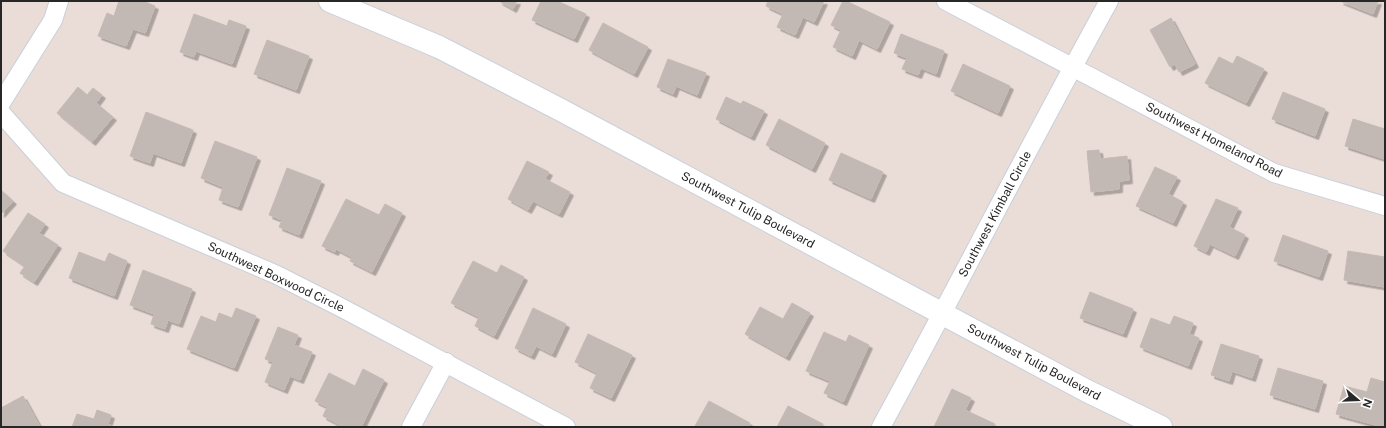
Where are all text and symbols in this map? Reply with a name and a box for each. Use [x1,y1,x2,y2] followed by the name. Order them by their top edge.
[1143,99,1285,181] street label: Southwest Homeland Road
[956,149,1034,279] street label: Southwest Kimball Circle
[679,169,817,251] street label: Southwest Tulip Boulevard
[205,239,347,315] street label: Southwest Boxwood Circle
[965,321,1103,403] street label: Southwest Tulip Boulevard
[1338,380,1378,420] north arrow
[1360,397,1375,409] text: N

